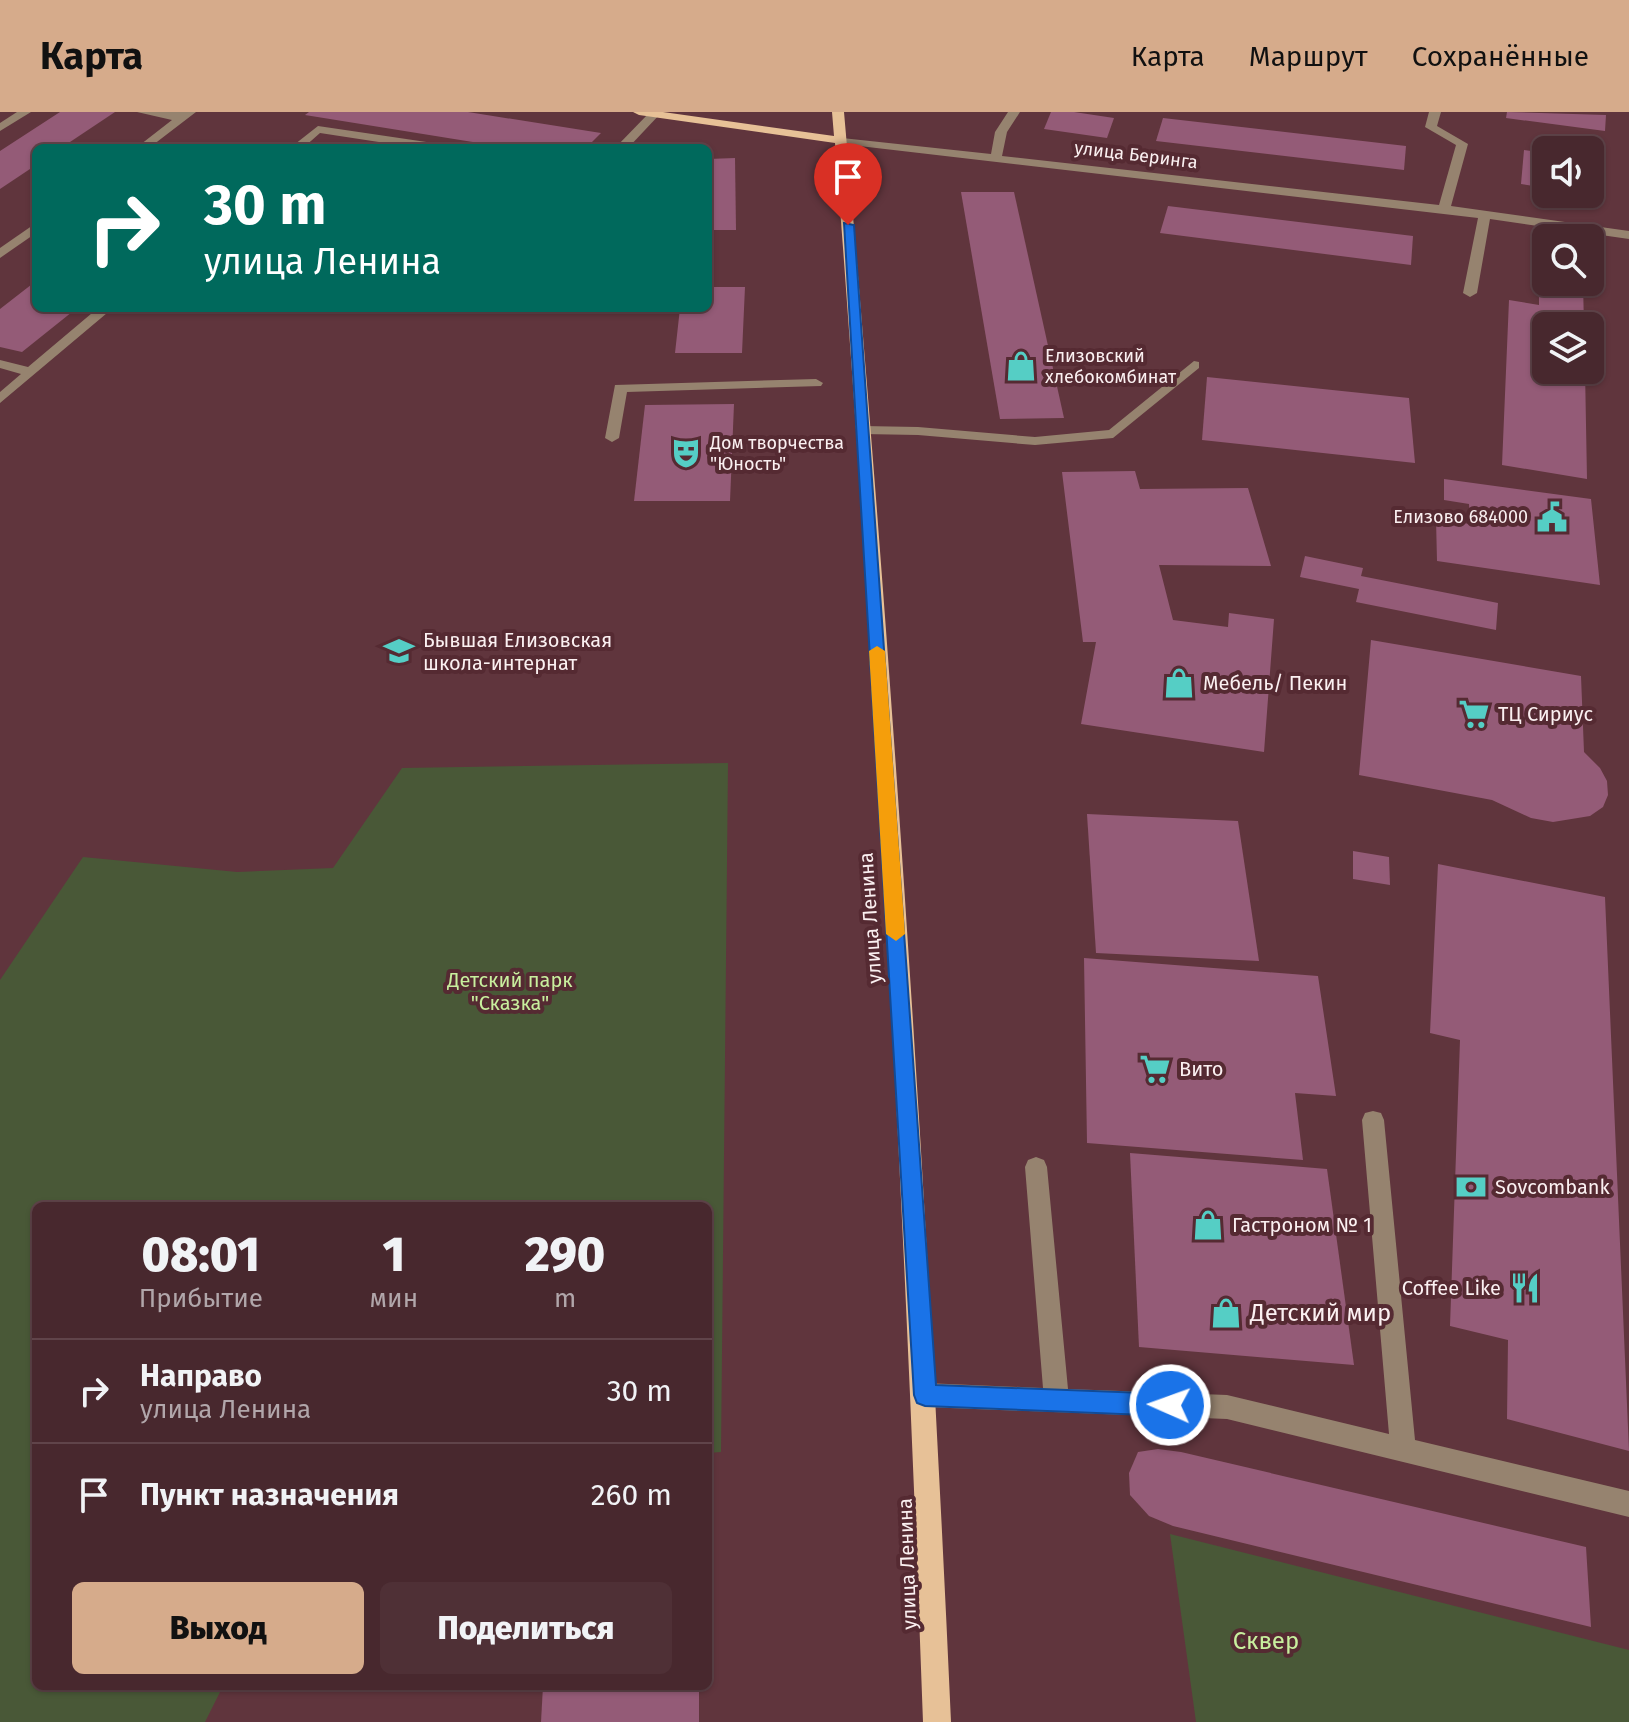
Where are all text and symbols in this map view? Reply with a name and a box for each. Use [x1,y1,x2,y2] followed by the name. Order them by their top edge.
[40,33,143,79] text: Карта
[1131,40,1205,73] text: Карта
[1249,40,1368,73] text: Маршрут
[1412,40,1589,73] text: Сохранённые
[1532,136,1604,384] map controls
[1532,136,1604,208] button: sound
[1073,137,1199,173] street label: улица Беринга
[814,143,882,225] pin
[826,155,870,199] icon: arrive
[204,172,326,239] text: 30 m
[72,176,176,280] icon: right
[1532,224,1604,296] button: search
[204,240,441,284] text: улица Ленина
[1532,312,1604,384] button: layers
[1045,345,1177,388] place label: Елизовский хлебокомбинат
[1004,349,1038,383] shop icon: Елизовский хлебокомбинат
[709,432,844,475] place label: Дом творчества "Юность"
[669,436,703,470] theatre icon: Дом творчества "Юность"
[1535,500,1569,534] public building icon: Елизово 684000
[1393,506,1528,528] place label: Елизово 684000
[423,628,612,675] place label: Бывшая Елизовская школа-интернат
[382,634,416,668] school or university icon: Бывшая Елизовская школа-интернат
[1162,666,1196,700] shop icon: Мебель/ Пекин
[1203,671,1347,695] place label: Мебель/ Пекин
[1457,697,1491,731] supermarket icon: ТЦ Сириус
[1498,702,1593,726] place label: ТЦ Сириус
[853,851,887,985] street label: улица Ленина
[446,968,573,1015] park label: Детский парк "Сказка"
[1138,1052,1172,1086] supermarket icon: Вито
[1179,1057,1223,1081] place label: Вито
[1454,1170,1488,1204] bank icon: Sovcombank
[1495,1175,1611,1199] place label: Sovcombank
[1191,1208,1225,1242] shop icon: Гастроном № 1
[1232,1213,1372,1237] place label: Гастроном № 1
[142,1226,260,1284] text: 08:01
[382,1226,405,1284] text: 1
[525,1226,605,1284] text: 290
[1508,1271,1542,1305] restaurant icon: Coffee Like
[1402,1276,1501,1300] place label: Coffee Like
[139,1283,263,1314] text: Прибытие
[370,1283,418,1314] text: мин
[554,1283,576,1314] text: m
[1209,1296,1243,1330] shop icon: Детский мир
[1249,1299,1391,1327] place label: Детский мир
[140,1358,262,1394] text: Направо
[1128,1363,1212,1447] position arrow
[72,1369,116,1413] icon: right
[607,1373,672,1409] text: 30 m
[140,1394,311,1425] text: улица Ленина
[72,1473,116,1517] icon: arrive
[140,1477,399,1513] text: Пункт назначения
[591,1477,672,1513] text: 260 m
[893,1498,921,1630] street label: улица Ленина
[72,1582,364,1674] button: Выход
[380,1582,672,1674] button: Поделиться
[1233,1627,1299,1655] park label: Сквер

